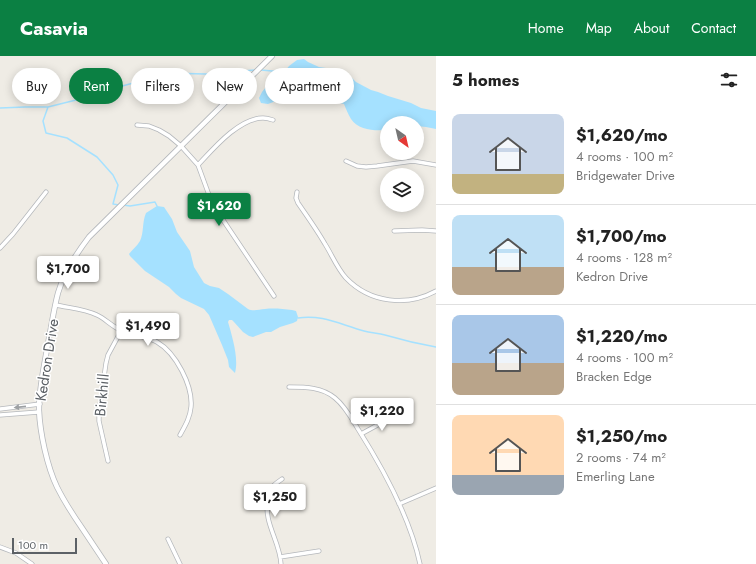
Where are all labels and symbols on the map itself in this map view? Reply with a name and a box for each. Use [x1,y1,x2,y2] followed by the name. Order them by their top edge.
[380,116,424,160] north arrow
[186,193,252,227] pin: $1,620
[35,256,101,290] pin: $1,700
[115,313,181,347] pin: $1,490
[30,317,64,403] street label: Kedron Drive
[89,373,115,417] street label: Birkhill
[349,398,415,432] pin: $1,220
[14,403,26,410] one-way arrow
[242,484,308,518] pin: $1,250
[12,536,77,555] scale bar

